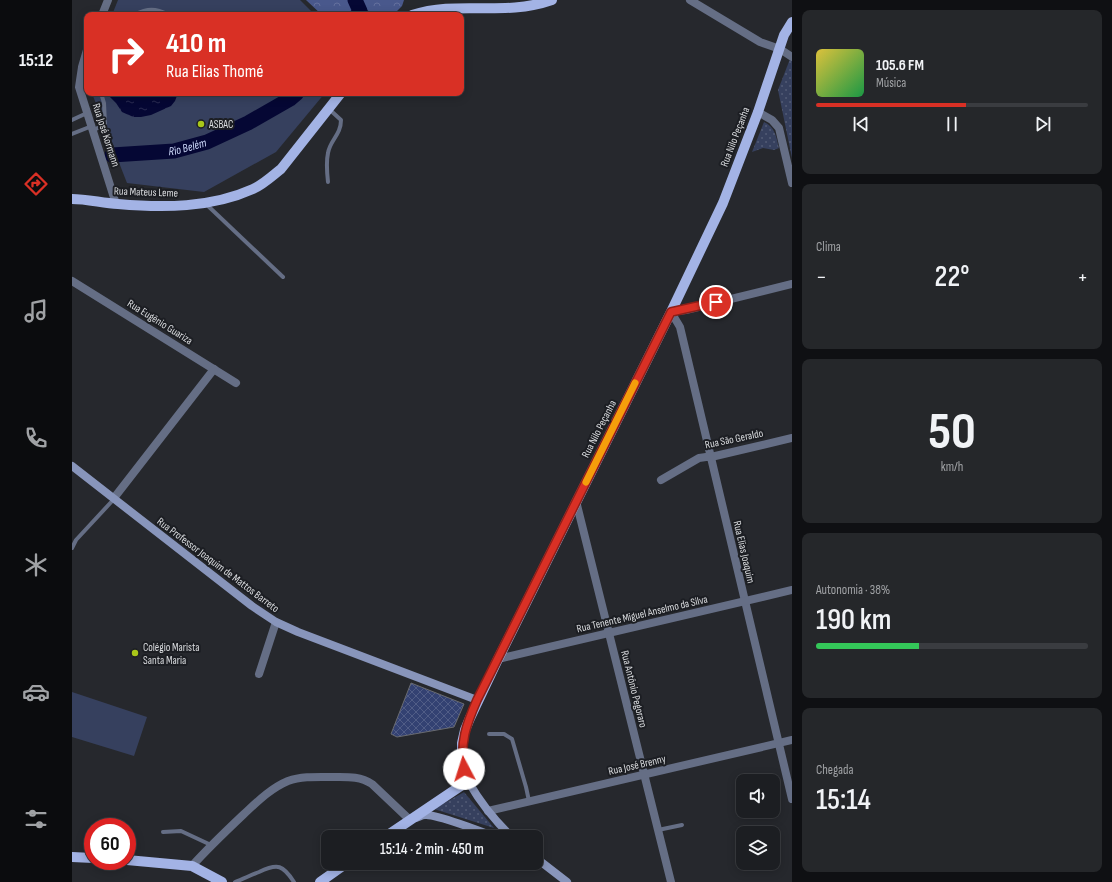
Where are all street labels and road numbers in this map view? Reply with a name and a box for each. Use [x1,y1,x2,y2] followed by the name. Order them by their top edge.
[90,102,122,169] street label: Rua José Kormann
[718,105,752,169] street label: Rua Nilo Peçanha
[114,184,178,200] street label: Rua Mateus Leme
[125,297,195,347] street label: Rua Eugênio Guariza
[579,398,619,460] street label: Rua Nilo Peçanha
[704,426,765,452] street label: Rua São Geraldo
[154,515,282,615] street label: Rua Professor Joaquim de Mattos Barreto
[730,519,758,585] street label: Rua Elias Joaquim
[575,593,709,635] street label: Rua Tenente Miguel Anselmo da Silva
[618,649,650,729] street label: Rua Antônio Pegoraro
[607,752,668,778] street label: Rua José Brenny

